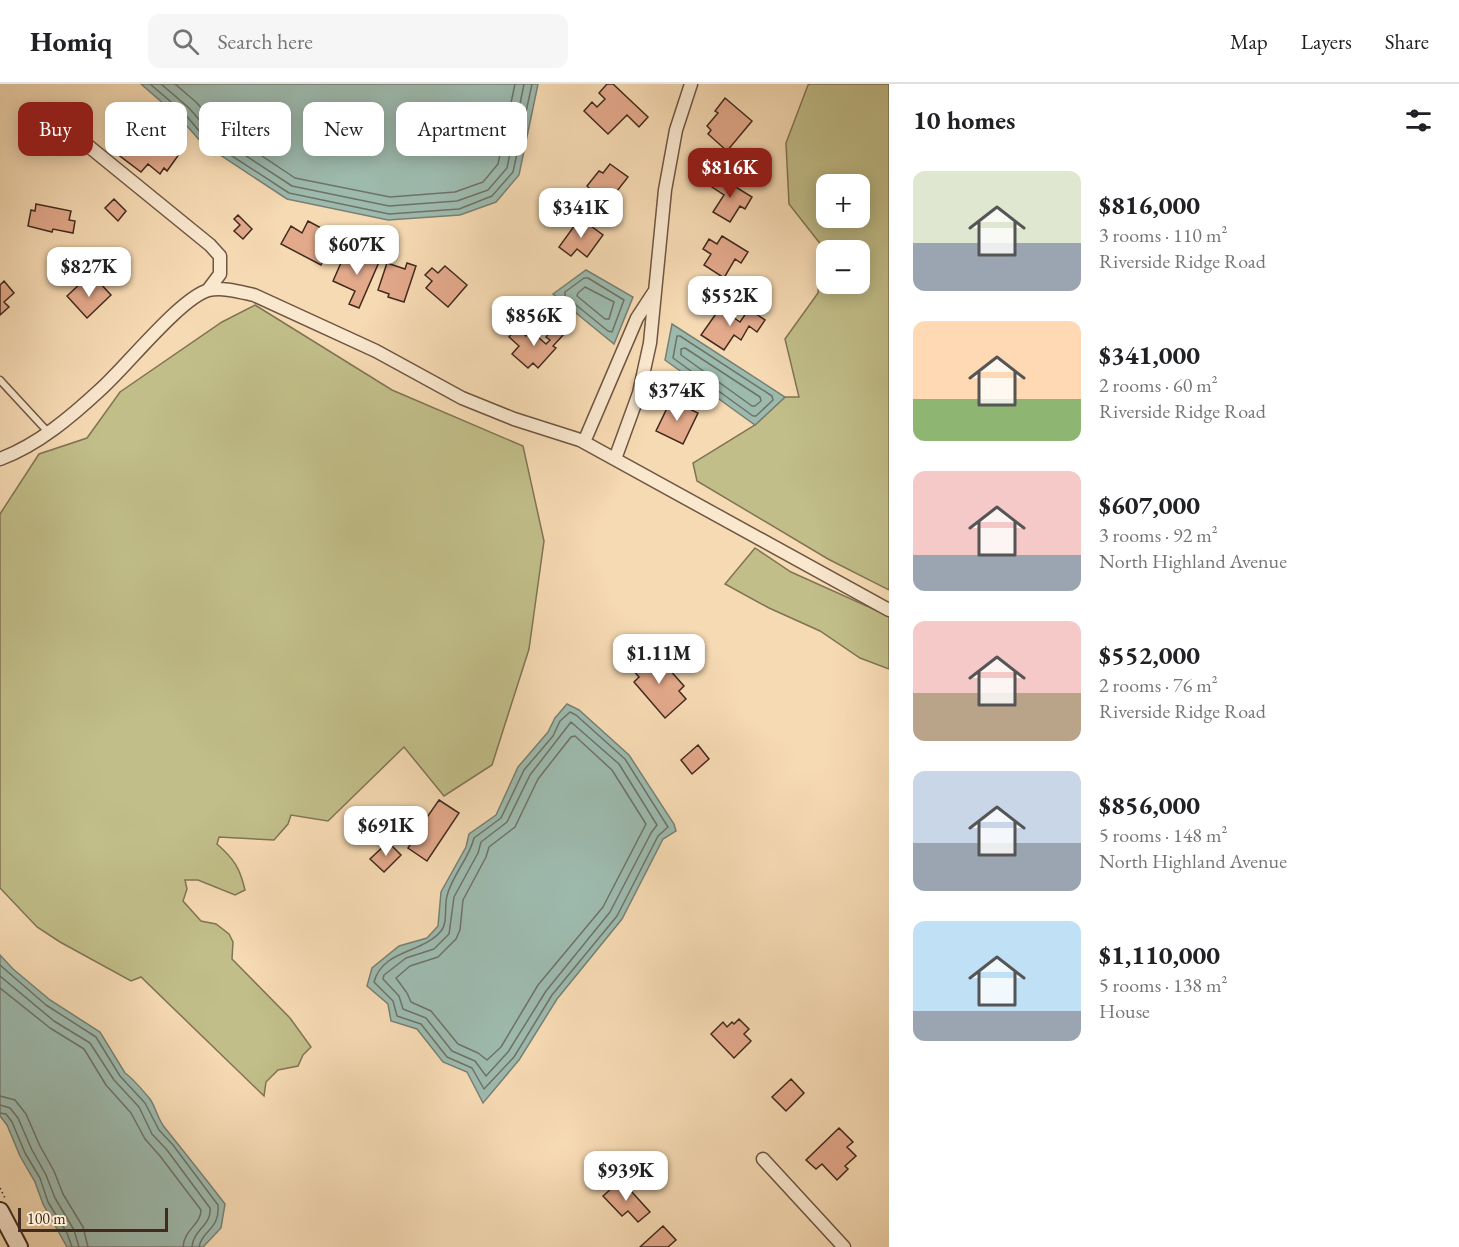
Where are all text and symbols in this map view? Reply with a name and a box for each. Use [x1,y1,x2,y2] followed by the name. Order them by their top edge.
[148,14,568,68] search box
[30,23,112,59] text: Homiq
[169,25,202,58] icon: search
[217,27,313,56] text: Search here
[1230,28,1268,55] text: Map
[1301,28,1352,55] text: Layers
[1385,28,1429,55] text: Share
[18,102,93,156] chip: Buy
[105,102,187,156] chip: Rent
[199,102,291,156] chip: Filters
[303,102,384,156] chip: New
[396,102,527,156] chip: Apartment
[913,103,1015,137] text: 10 homes
[1402,104,1435,137] icon: filters
[688,148,772,199] pin: $816K
[702,154,758,180] text: $816K
[816,174,870,294] map controls
[816,174,870,228] button: +
[539,188,623,239] pin: $341K
[1099,188,1200,222] text: $816,000
[553,194,609,220] text: $341K
[961,195,1033,267] icon: home
[1099,222,1227,248] text: 3 rooms · 110 m²
[315,225,399,276] pin: $607K
[329,231,385,257] text: $607K
[816,240,870,294] button: −
[47,247,131,298] pin: $827K
[1099,248,1266,274] text: Riverside Ridge Road
[61,253,117,279] text: $827K
[688,276,772,327] pin: $552K
[702,282,758,308] text: $552K
[492,296,576,347] pin: $856K
[506,302,562,328] text: $856K
[1099,338,1200,372] text: $341,000
[961,345,1033,417] icon: home
[635,371,719,422] pin: $374K
[1099,372,1218,398] text: 2 rooms · 60 m²
[649,377,705,403] text: $374K
[1099,398,1266,424] text: Riverside Ridge Road
[1099,488,1200,522] text: $607,000
[961,495,1033,567] icon: home
[1099,522,1218,548] text: 3 rooms · 92 m²
[1099,548,1287,574] text: North Highland Avenue
[610,634,708,685] pin: $1.11M
[1099,638,1200,672] text: $552,000
[627,640,691,666] text: $1.11M
[961,645,1033,717] icon: home
[1099,672,1218,698] text: 2 rooms · 76 m²
[1099,698,1266,724] text: Riverside Ridge Road
[1099,788,1200,822] text: $856,000
[961,795,1033,867] icon: home
[344,806,428,857] pin: $691K
[358,812,414,838] text: $691K
[1099,822,1227,848] text: 5 rooms · 148 m²
[1099,848,1287,874] text: North Highland Avenue
[1099,938,1220,972] text: $1,110,000
[961,945,1033,1017] icon: home
[1099,972,1227,998] text: 5 rooms · 138 m²
[1099,998,1150,1024] text: House
[584,1151,668,1202] pin: $939K
[598,1157,654,1183] text: $939K
[18,1205,168,1232] scale bar
[27,1208,66,1229] text: 100 m

